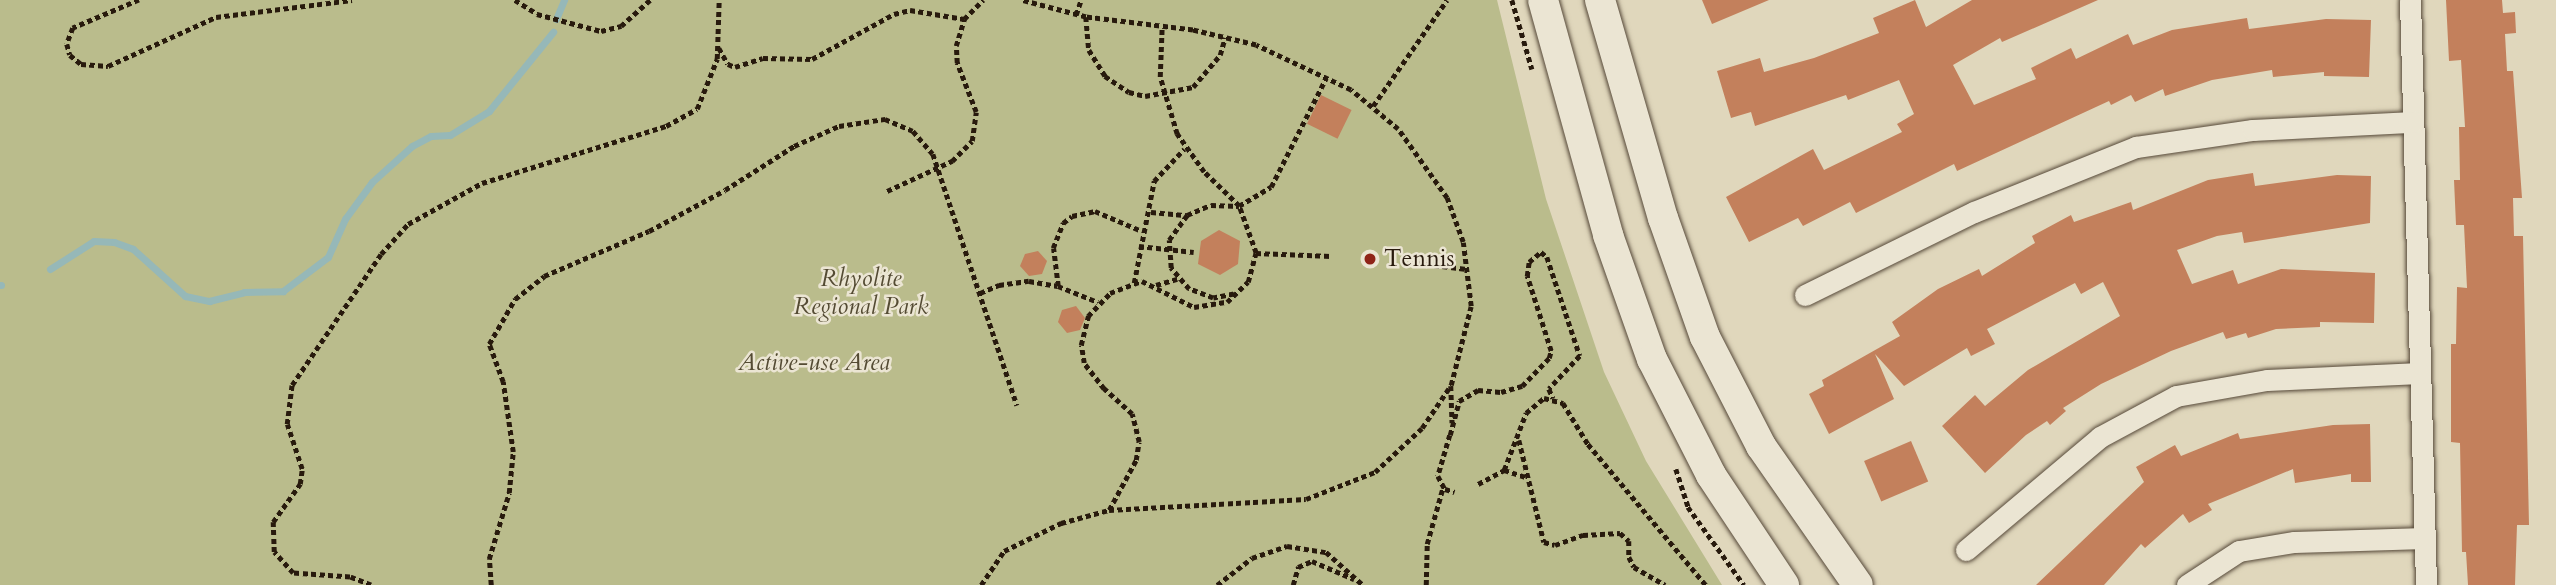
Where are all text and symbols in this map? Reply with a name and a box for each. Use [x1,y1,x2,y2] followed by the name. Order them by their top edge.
[1384,245,1455,273] place label: Tennis
[1362,251,1378,267] marker: Tennis
[793,265,929,321] park label: Rhyolite Regional Park
[738,349,890,377] park label: Active-use Area

